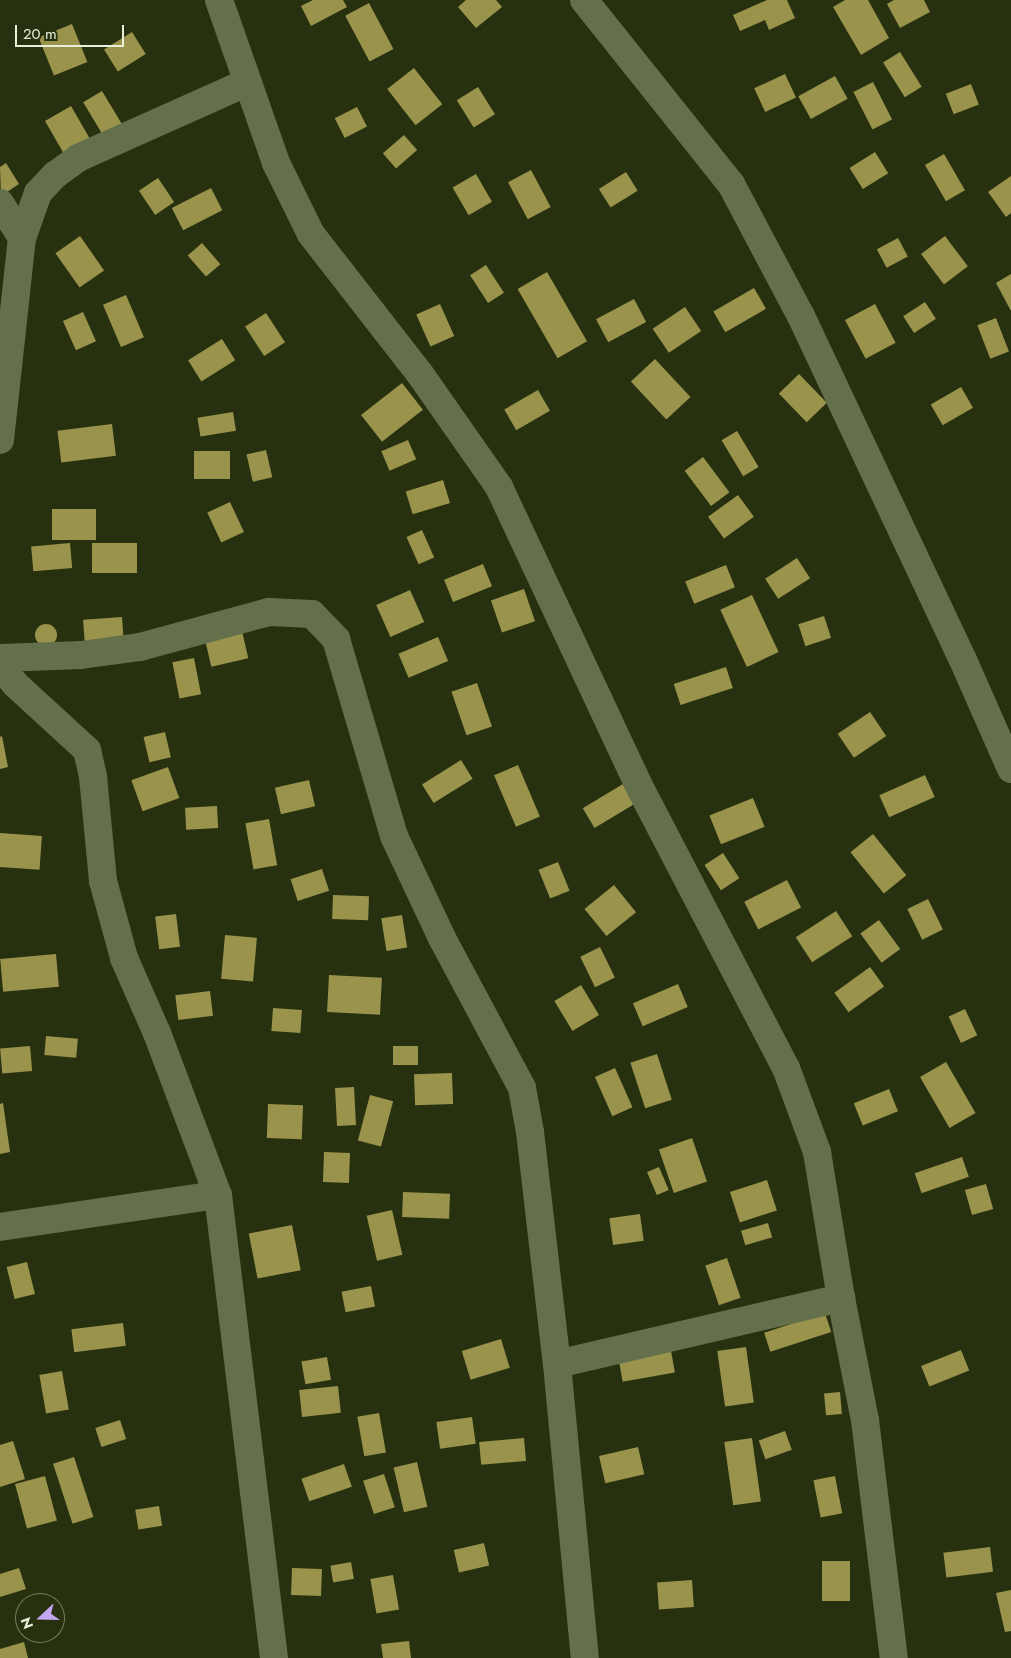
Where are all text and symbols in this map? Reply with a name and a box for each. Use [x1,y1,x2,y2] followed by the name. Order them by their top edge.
[18,15,126,47] scale bar
[23,23,57,45] text: 20 m
[15,1593,65,1643] north arrow
[16,1614,38,1632] text: N

